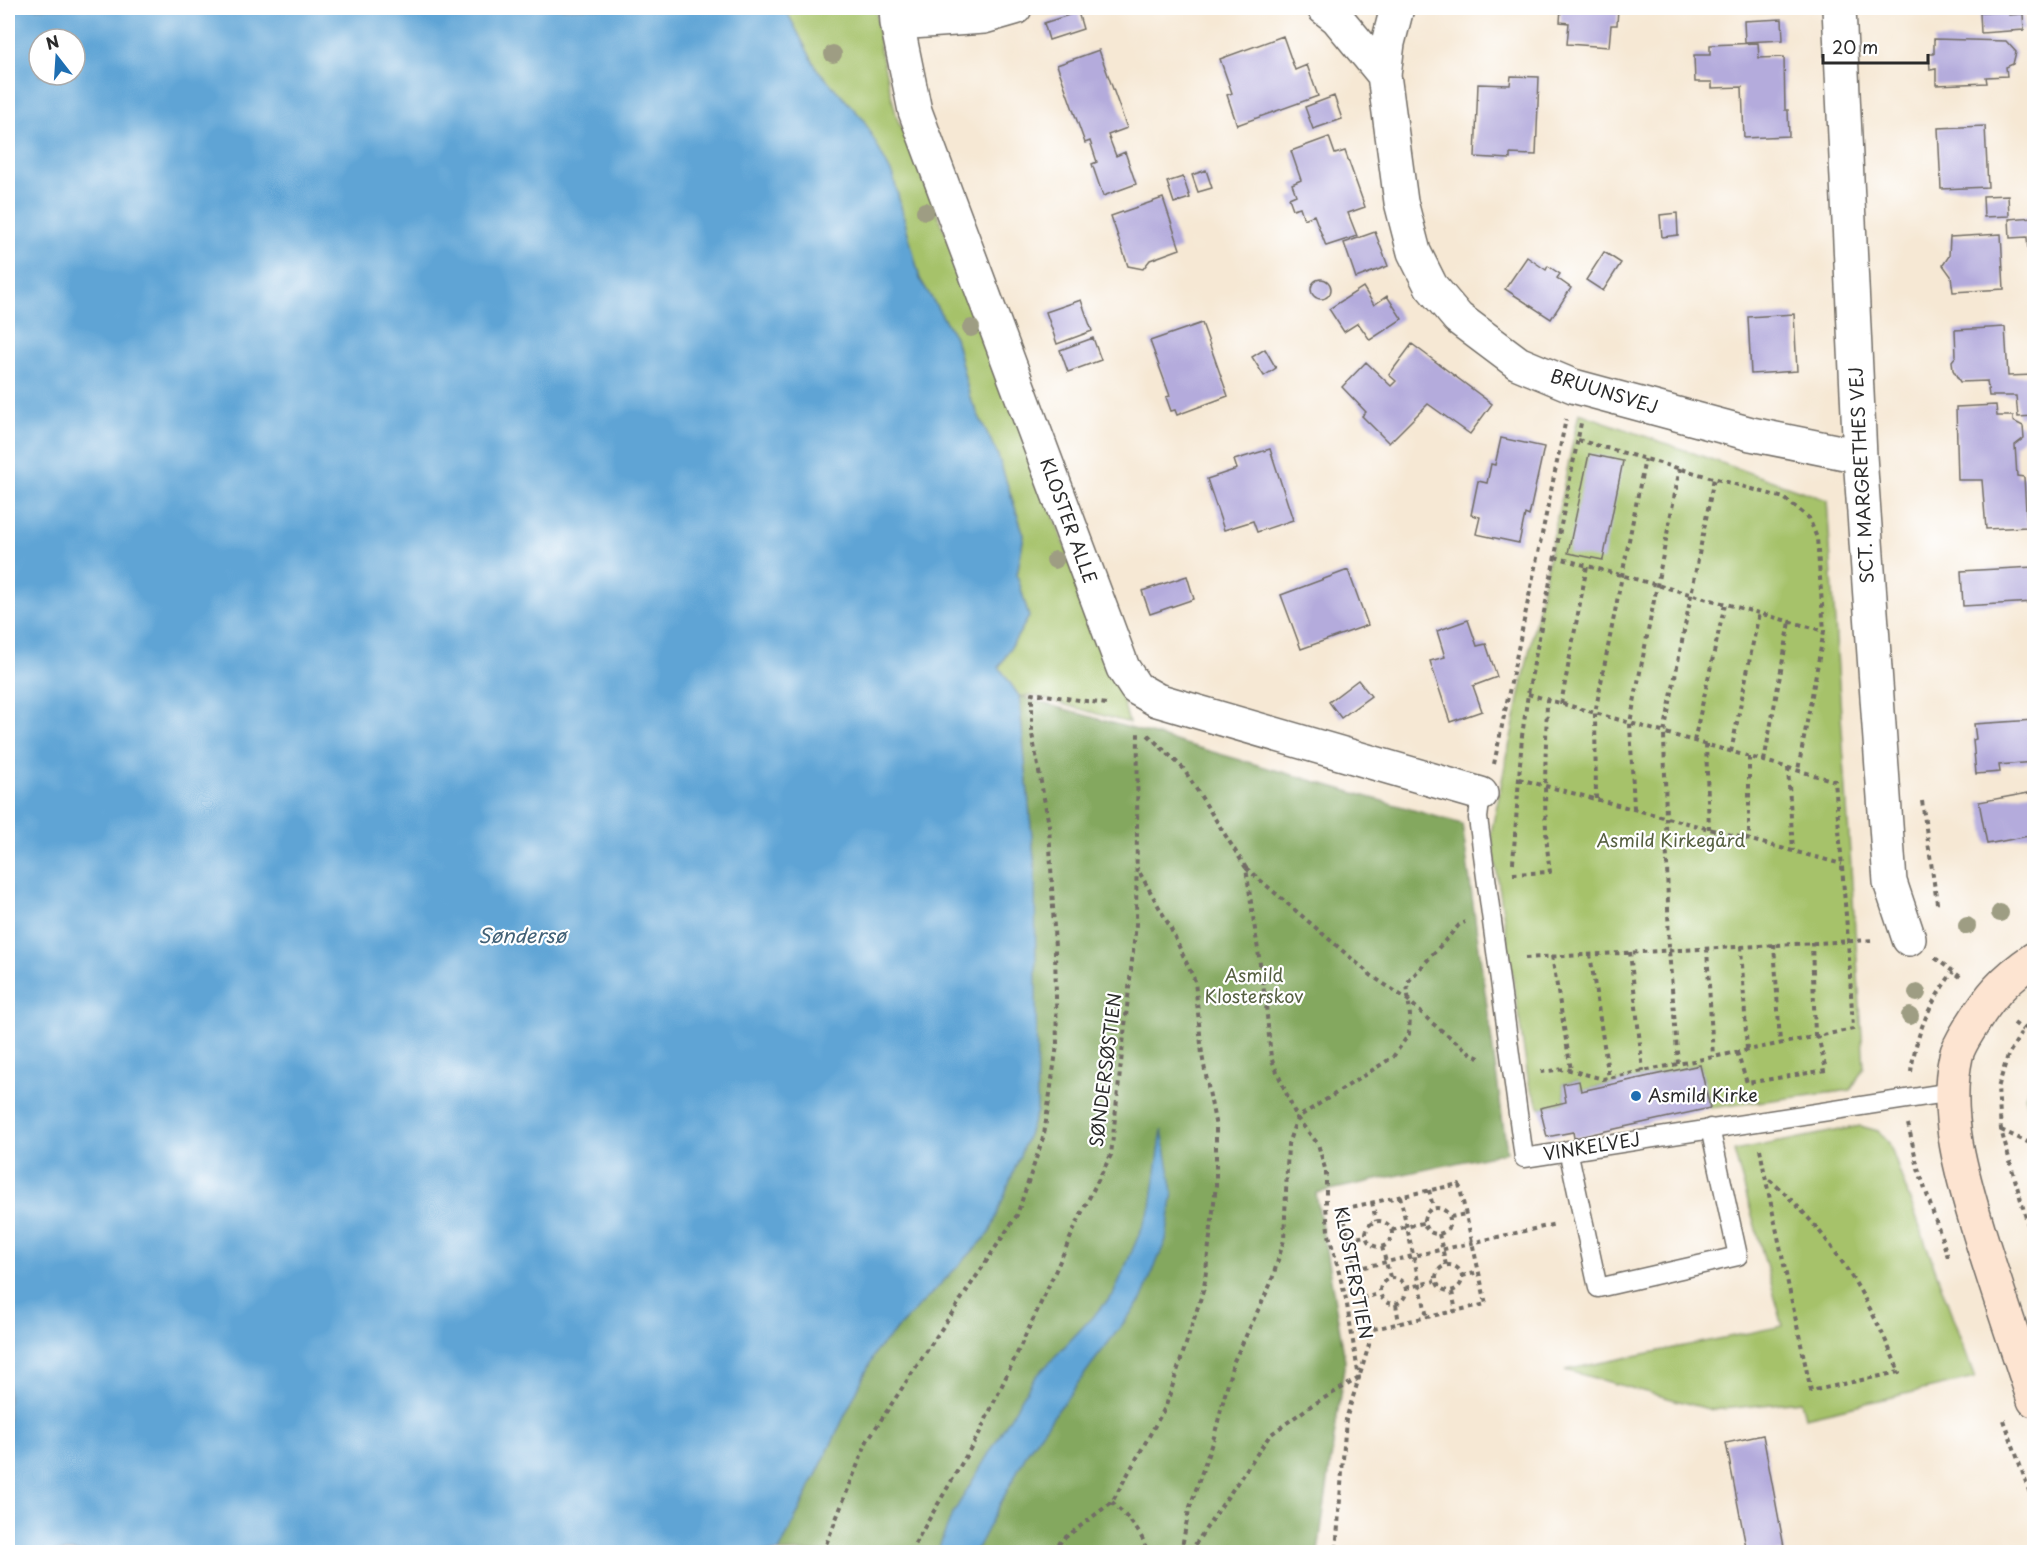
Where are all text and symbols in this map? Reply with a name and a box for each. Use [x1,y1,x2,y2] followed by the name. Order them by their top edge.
[27,27,87,87] north arrow
[1823,27,1928,65] scale bar
[43,28,62,55] text: N
[1832,33,1878,60] text: 20 m
[1547,361,1662,420] street label: BRUUNSVEJ
[1841,366,1880,584] street label: SCT. MARGRETHES VEJ
[1034,454,1105,587] street label: KLOSTER ALLE
[1597,826,1745,853] park label: Asmild Kirkegård
[478,920,568,950] water label: Søndersø
[1205,961,1303,1009] park label: Asmild Klosterskov
[1082,991,1127,1148] street label: SØNDERSØSTIEN
[1648,1081,1758,1108] place label: Asmild Kirke
[1629,1089,1643,1103] marker: Asmild Kirke
[1541,1125,1642,1167] street label: VINKELVEJ
[1328,1204,1381,1341] street label: KLOSTERSTIEN

